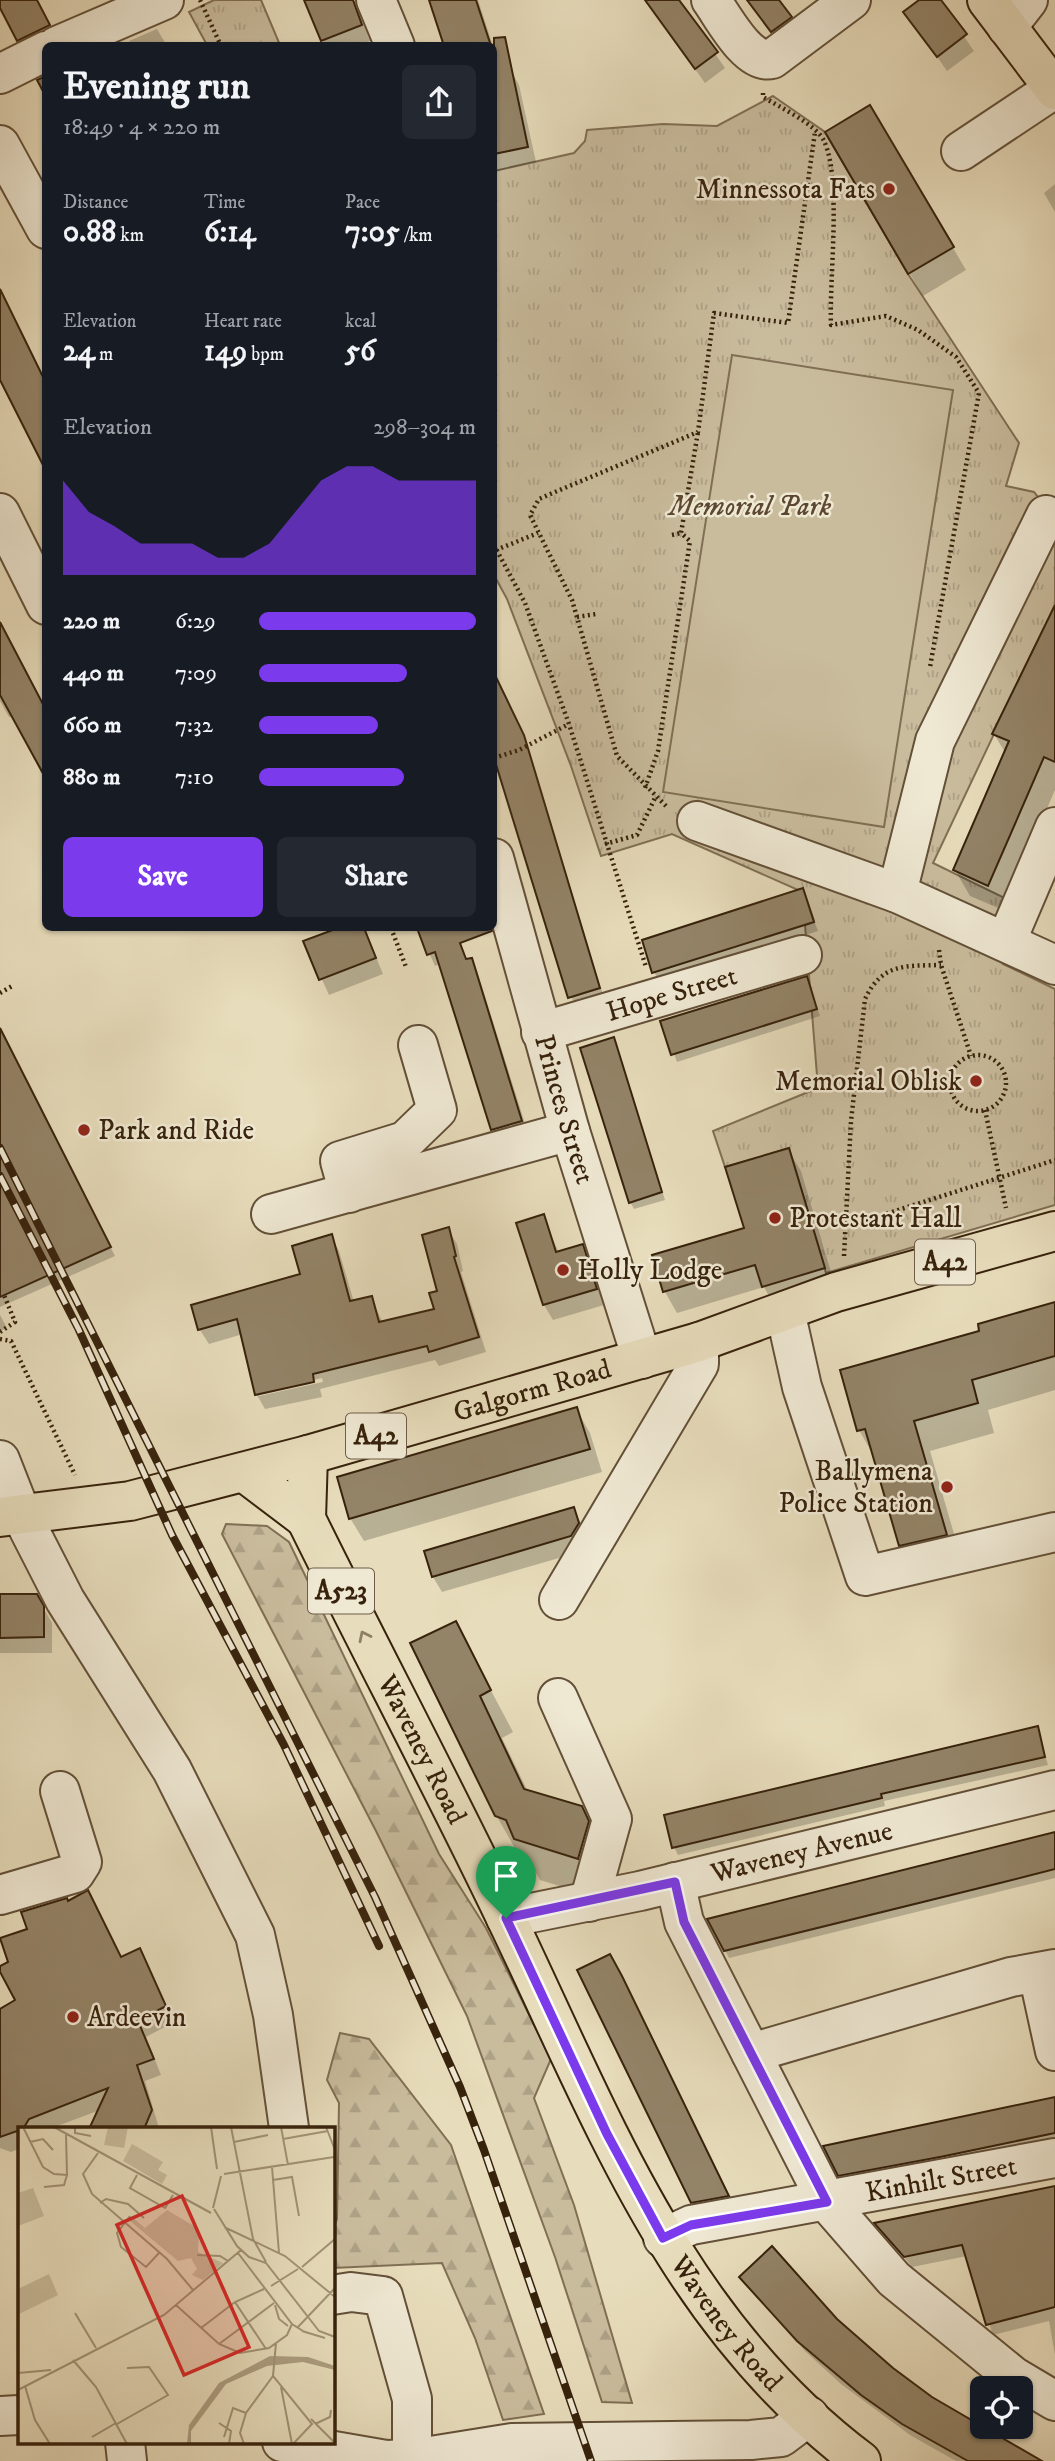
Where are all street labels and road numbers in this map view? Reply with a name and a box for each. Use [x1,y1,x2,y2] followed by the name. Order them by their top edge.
[602,958,741,1029] street label: Hope Street
[527,1031,603,1188] street label: Princes Street
[915,1240,975,1284] road number: A42
[449,1351,615,1430] street label: Galgorm Road
[346,1414,406,1458] road number: A42
[308,1568,374,1614] road number: A523
[369,1668,475,1830] street label: Waveney Road
[706,1813,896,1891] street label: Waveney Avenue
[863,2148,1019,2210] street label: Kinhilt Street
[662,2248,790,2399] street label: Waveney Road

